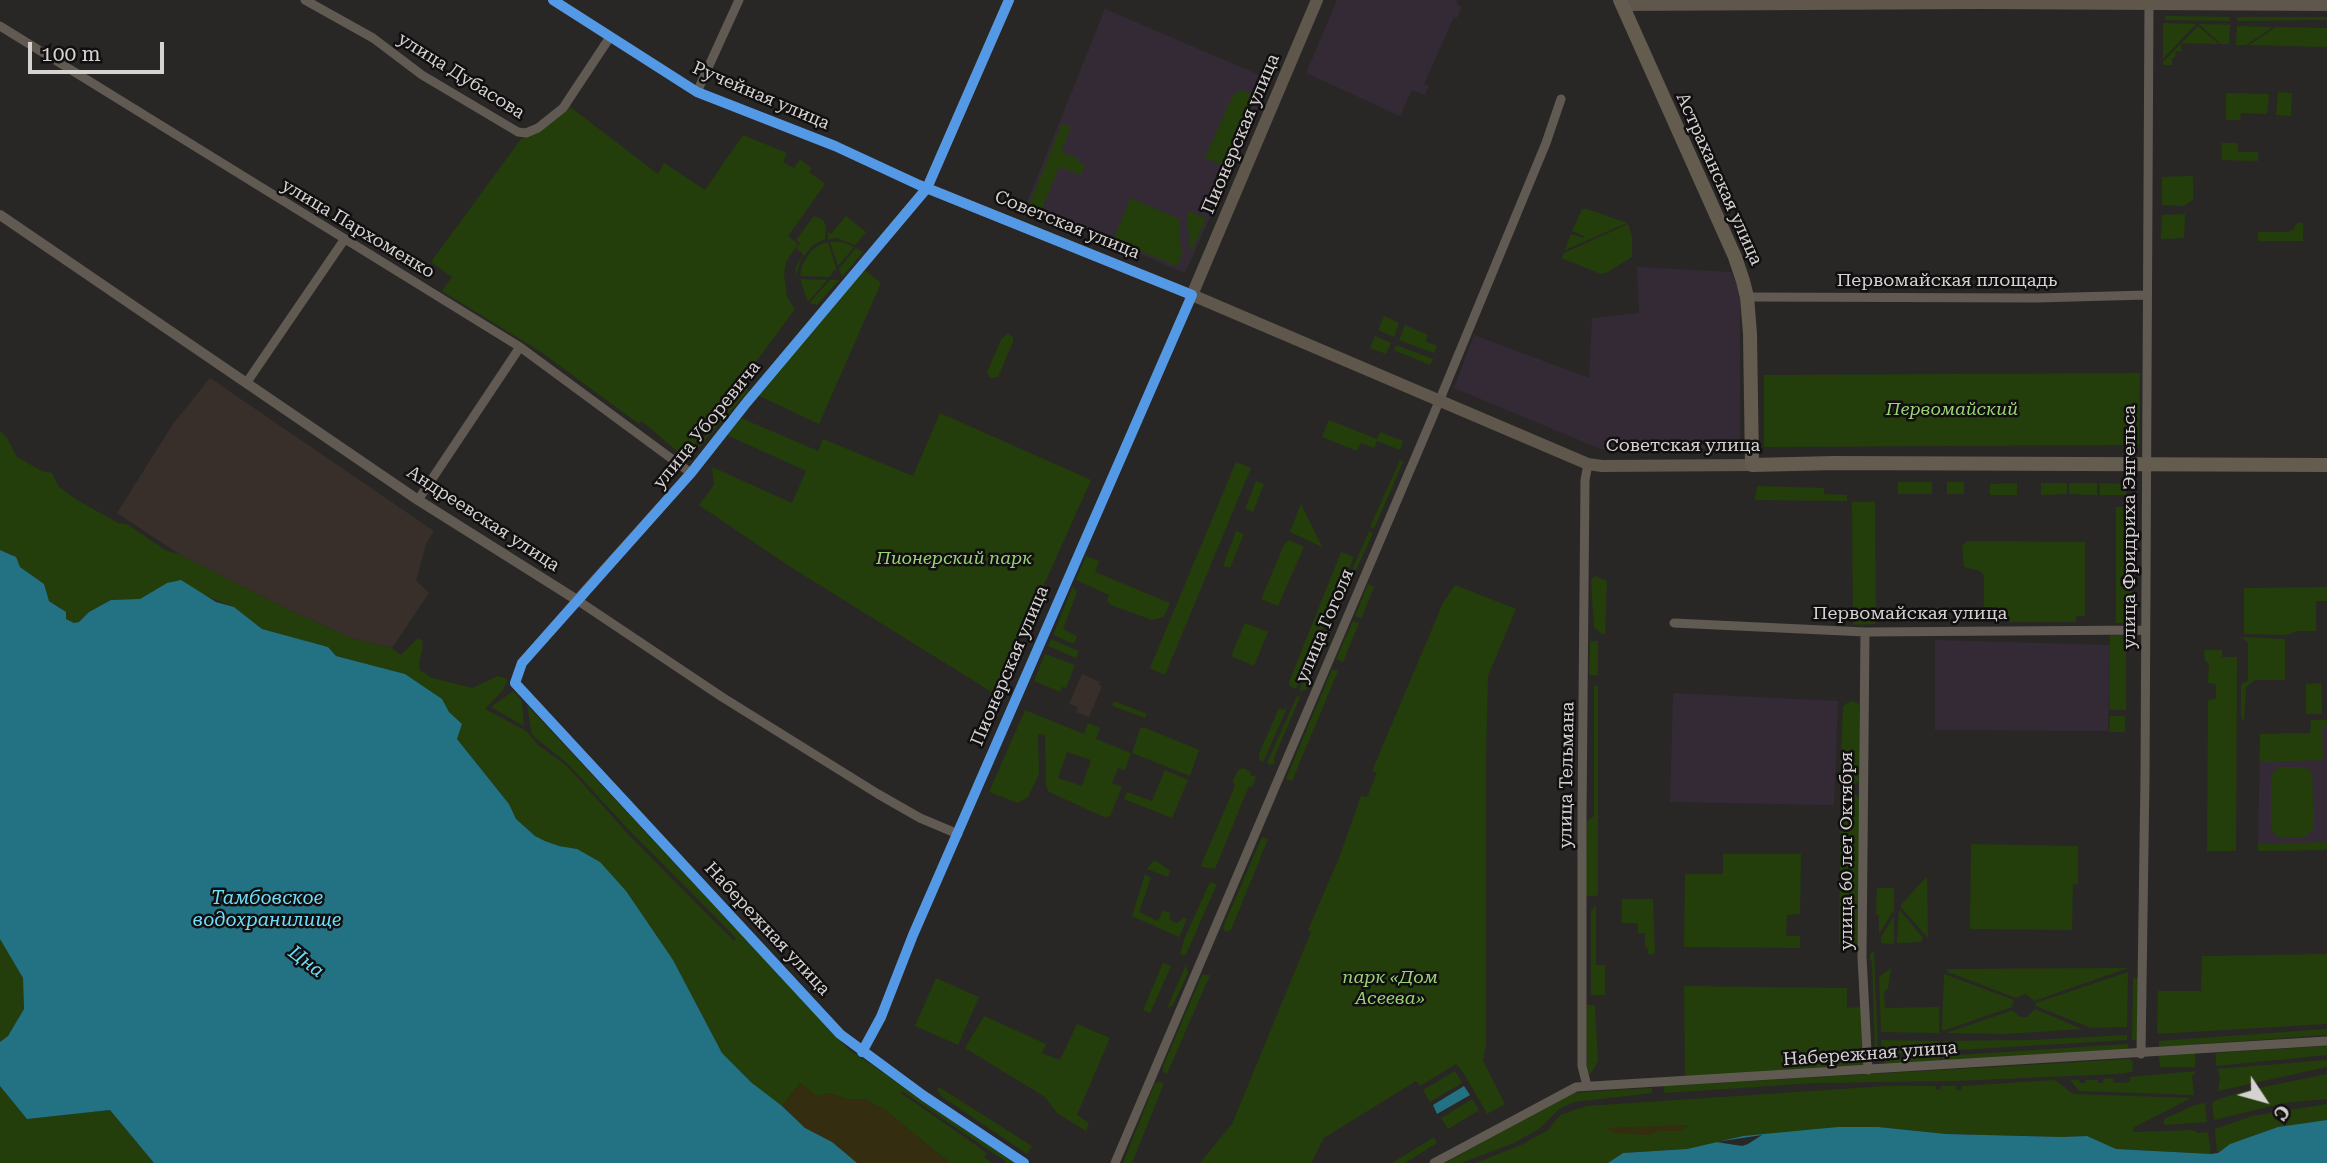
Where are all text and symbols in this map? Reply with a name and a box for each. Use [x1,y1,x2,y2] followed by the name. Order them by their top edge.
[32,28,168,72] scale bar
[394,28,528,124] street label: улица Дубасова
[41,42,101,66] text: 100 m
[1198,51,1284,217] street label: Пионерская улица
[689,57,833,135] street label: Ручейная улица
[1671,89,1767,269] street label: Астраханская улица
[277,175,439,283] street label: улица Пархоменко
[991,186,1143,264] street label: Советская улица
[1837,270,2057,292] street label: Первомайская площадь
[649,357,765,493] street label: улица Уборевича
[1886,399,2018,421] park label: Первомайский
[2119,405,2141,649] street label: улица Фридриха Энгельса
[1606,435,1760,457] street label: Советская улица
[403,462,563,576] street label: Андреевская улица
[876,548,1032,570] park label: Пионерский парк
[1291,566,1359,686] street label: улица Гоголя
[967,583,1053,749] street label: Пионерская улица
[1813,603,2007,625] street label: Первомайская улица
[1555,701,1579,849] street label: улица Тельмана
[1836,751,1858,951] street label: улица 60 лет Октября
[700,858,834,1000] street label: Набережная улица
[193,887,341,931] water label: Тамбовское водохранилище
[284,941,328,983] water label: Цна
[1342,967,1438,1010] park label: парк «Дом Асеева»
[1782,1037,1958,1071] street label: Набережная улица
[2229,1065,2299,1135] north arrow
[2268,1100,2295,1125] text: С

